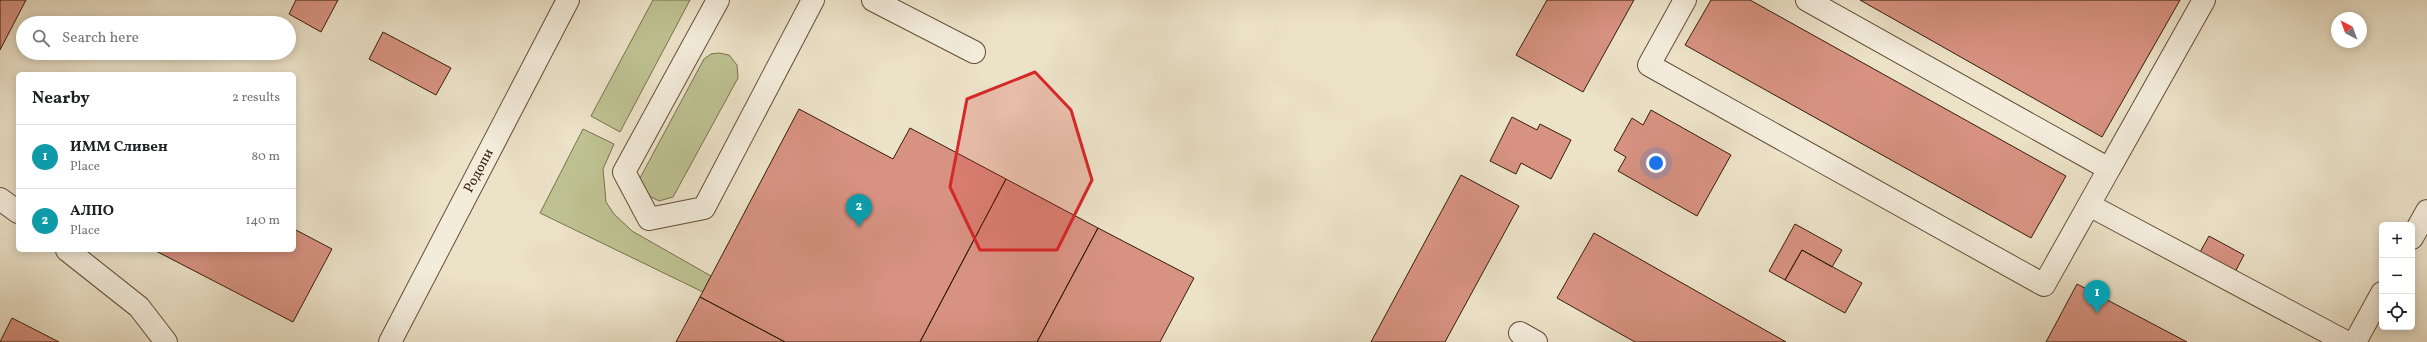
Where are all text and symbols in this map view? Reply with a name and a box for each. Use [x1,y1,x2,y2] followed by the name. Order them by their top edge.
[2331,12,2367,48] north arrow
[16,16,296,60] search box
[30,27,52,49] icon: search
[62,28,139,49] text: Search here
[32,87,90,110] text: Nearby
[232,89,280,107] text: 2 results
[70,137,168,158] text: ИММ Сливен
[459,145,499,196] street label: Родопи
[42,148,48,166] text: 1
[251,148,280,166] text: 80 m
[1646,153,1666,173] your location
[70,158,100,176] text: Place
[846,194,872,227] pin: 2
[70,201,114,222] text: АЛПО
[42,212,48,230] text: 2
[246,212,280,230] text: 140 m
[70,222,100,240] text: Place
[2379,222,2415,330] map controls
[2379,222,2415,258] button: +
[2379,258,2415,294] button: −
[2084,280,2110,313] pin: 1
[2379,294,2415,330] button: locate

